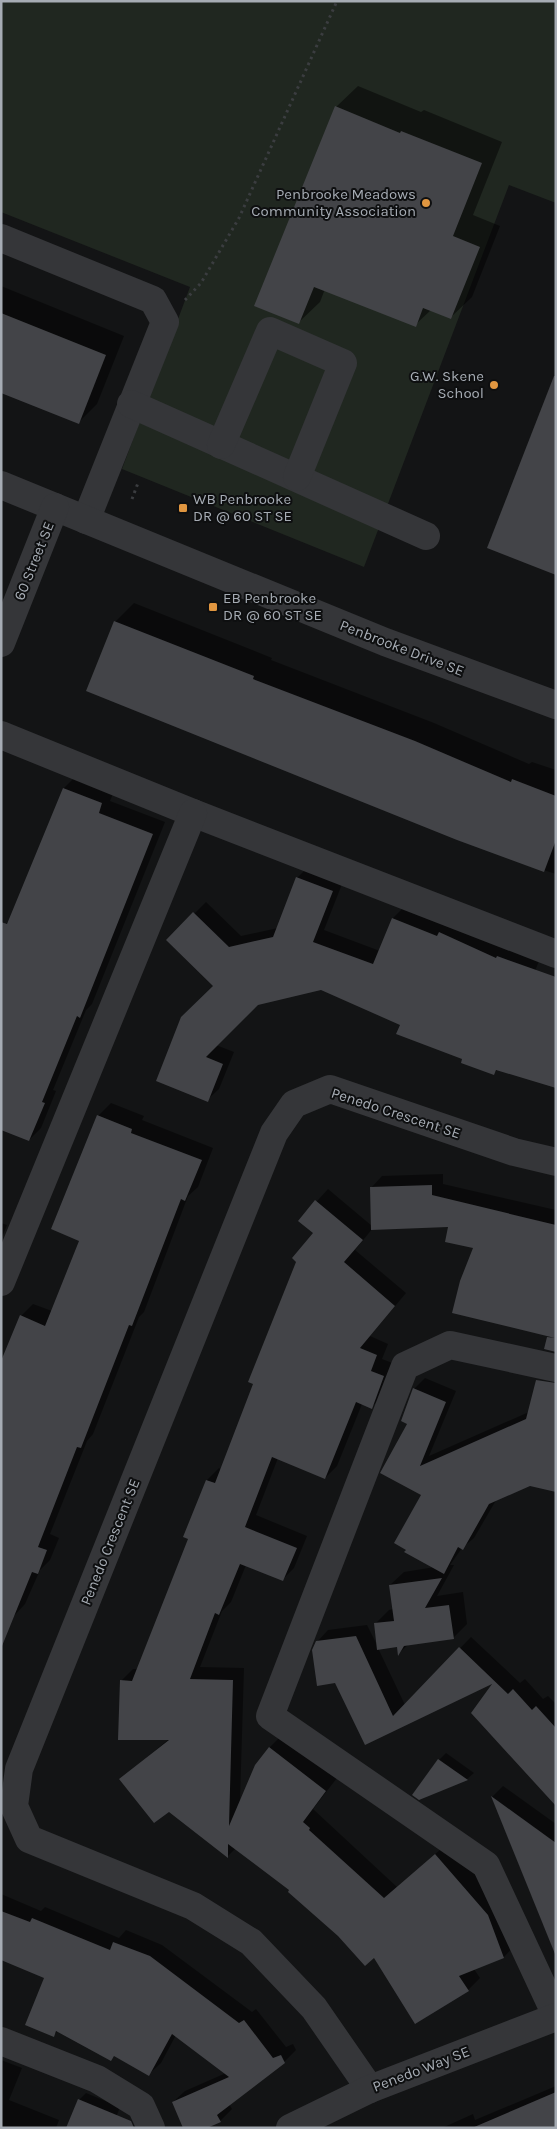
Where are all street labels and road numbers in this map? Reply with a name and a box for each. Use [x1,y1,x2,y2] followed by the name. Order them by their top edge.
[10,519,58,603] street label: 60 Street SE
[337,616,467,680] street label: Penbrooke Drive SE
[329,1084,463,1142] street label: Penedo Crescent SE
[76,1476,144,1608] street label: Penedo Crescent SE
[370,2042,472,2096] street label: Penedo Way SE

